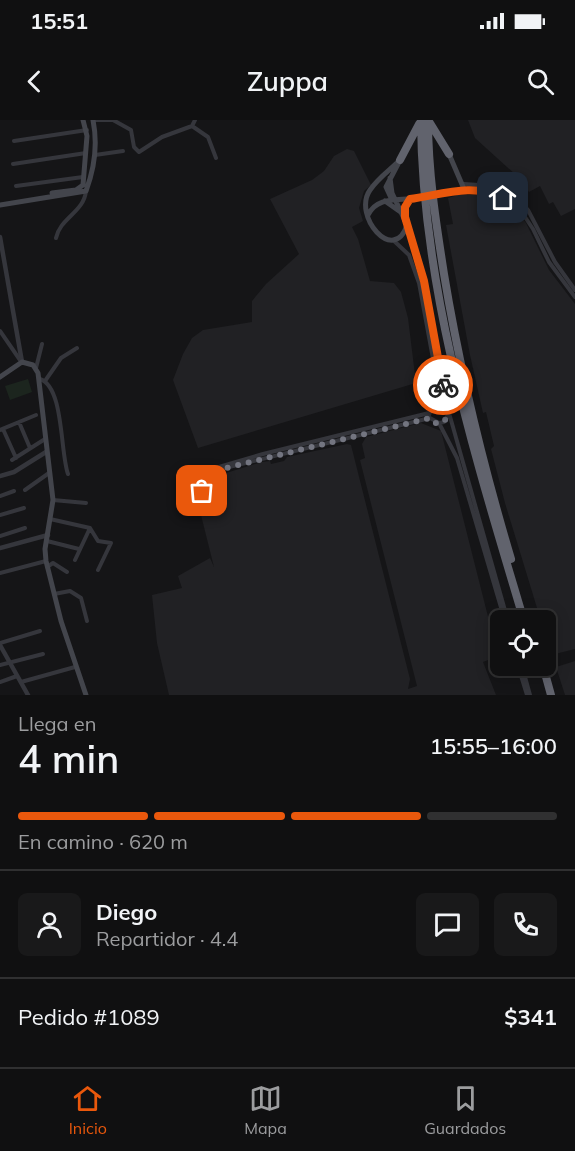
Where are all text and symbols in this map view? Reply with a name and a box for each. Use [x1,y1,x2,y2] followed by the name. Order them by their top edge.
[30,7,88,35] text: 15:51
[247,64,328,98] text: Zuppa
[18,65,51,98] icon: back
[524,65,557,98] icon: search
[477,172,528,223] pin
[486,181,519,214] icon: home
[413,355,473,415] courier
[427,369,460,402] icon: bike
[176,465,227,516] pin
[185,474,218,507] icon: bag
[490,610,556,676] map controls
[490,610,556,676] button: locate
[18,711,96,736] text: Llega en
[430,732,557,760] text: 15:55–16:00
[18,734,119,783] text: 4 min
[18,829,188,854] text: En camino · 620 m
[18,893,81,956] button: person
[416,893,479,956] button: chat
[494,893,557,956] button: phone
[96,898,157,926] text: Diego
[96,926,238,951] text: Repartidor · 4.4
[18,1003,160,1031] text: Pedido #1089
[504,1003,557,1031] text: $341
[69,1082,107,1138] tab: Inicio
[244,1082,287,1138] tab: Mapa
[424,1082,506,1138] tab: Guardados

